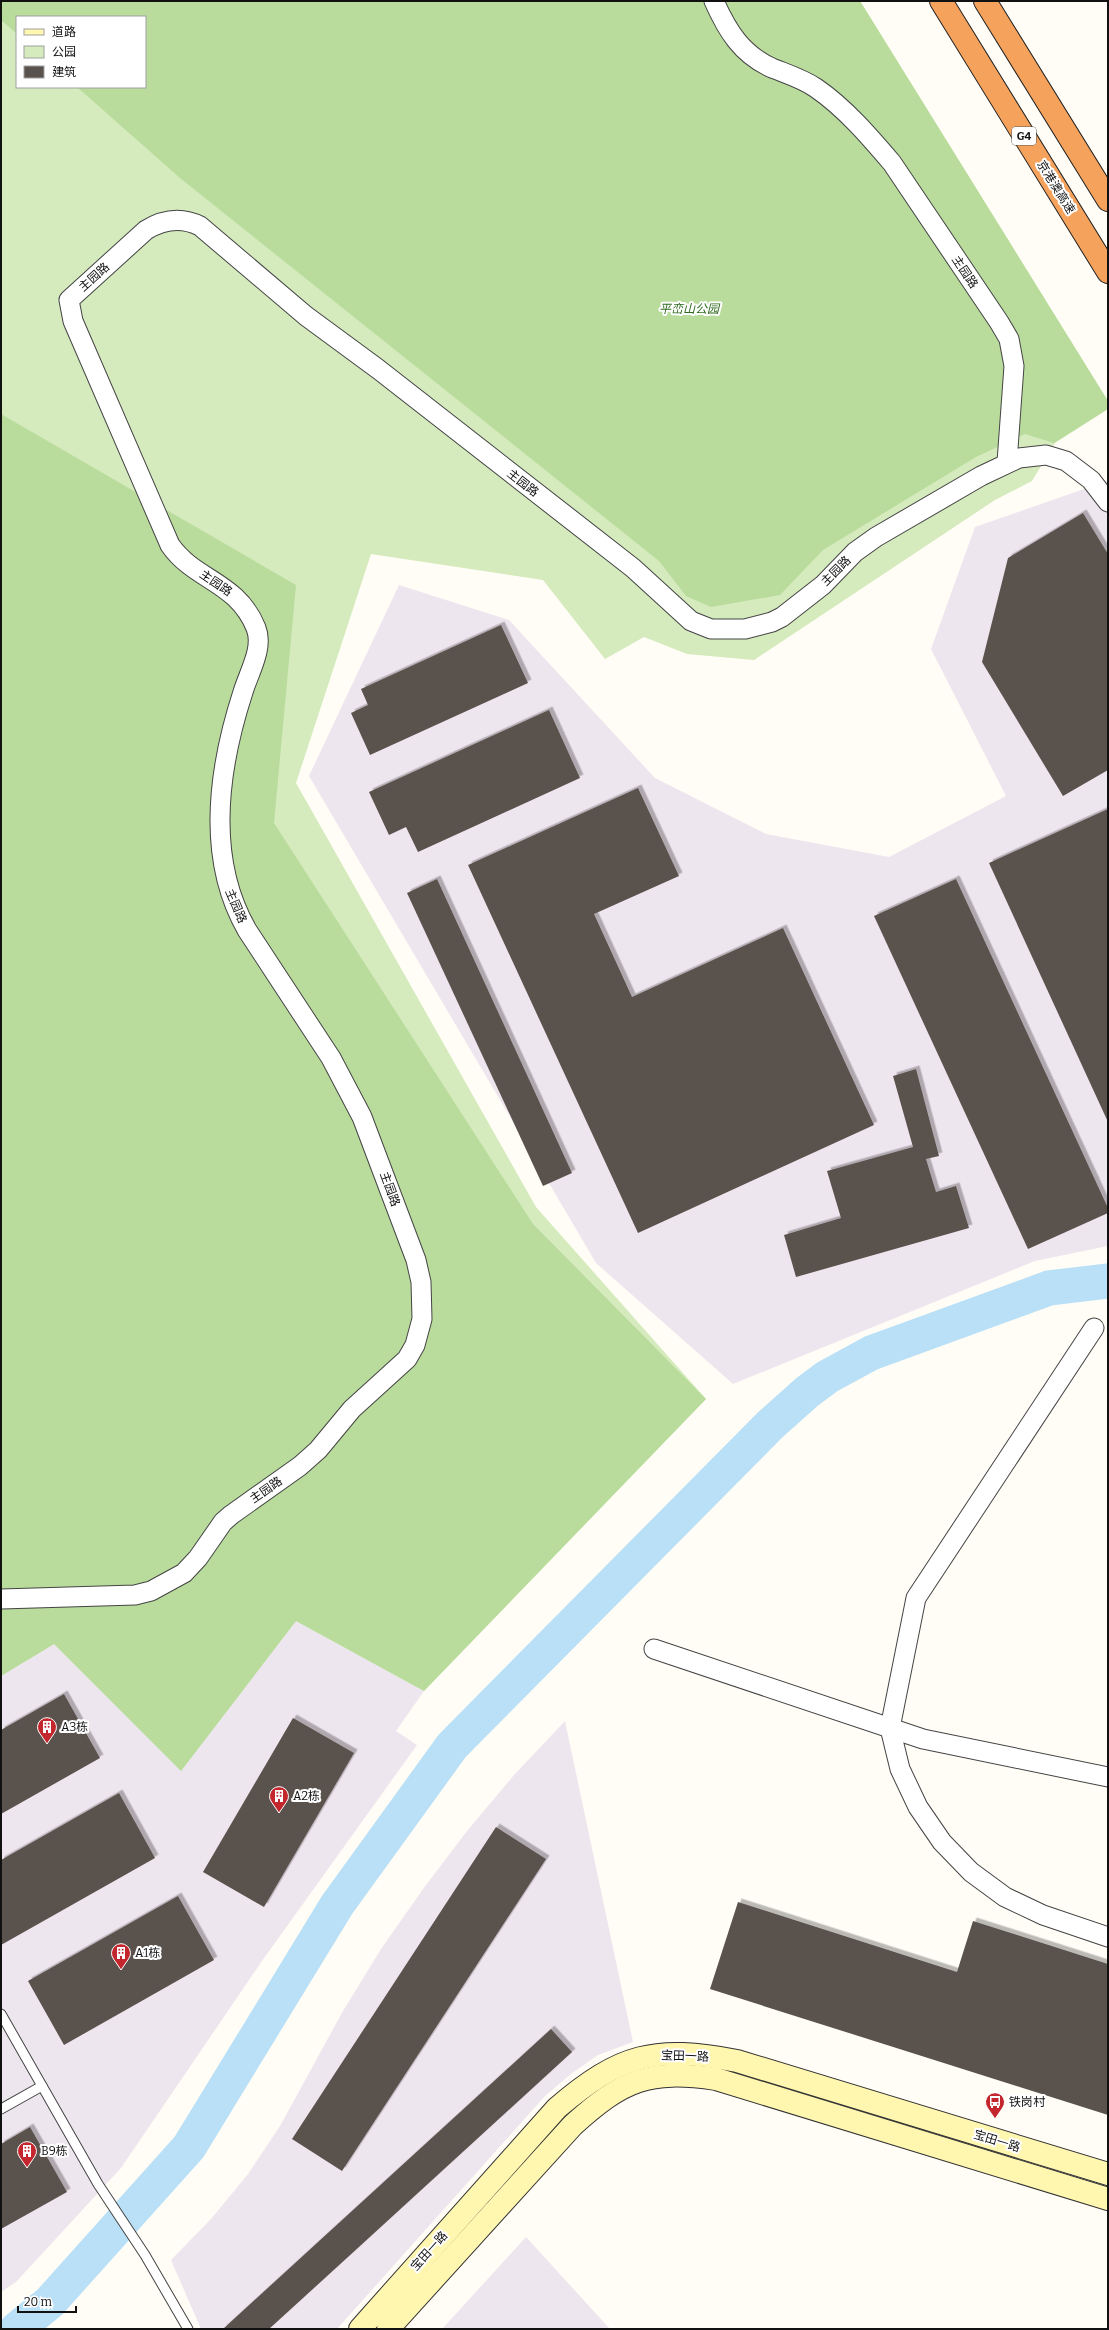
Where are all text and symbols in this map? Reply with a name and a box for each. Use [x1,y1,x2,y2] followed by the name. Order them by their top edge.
[16,16,146,88] legend
[52,25,76,39] text: 道路
[52,45,76,59] text: 公园
[52,65,76,79] text: 建筑
[1012,127,1036,145] road number: G4
[1034,158,1078,216] street label: 京港澳高速
[949,253,981,291] street label: 主园路
[76,260,112,294] street label: 主园路
[659,302,721,316] park label: 平峦山公园
[505,466,541,500] street label: 主园路
[818,553,854,589] street label: 主园路
[197,567,235,599] street label: 主园路
[223,887,249,925] street label: 主园路
[377,1170,403,1208] street label: 主园路
[247,1474,285,1506] street label: 主园路
[36,1716,58,1744] building icon: A3栋
[61,1720,88,1734] place label: A3栋
[268,1785,290,1813] building icon: A2栋
[293,1789,320,1803] place label: A2栋
[110,1942,132,1970] building icon: A1栋
[135,1946,160,1960] place label: A1栋
[661,2048,709,2064] street label: 宝田一路
[984,2091,1006,2119] bus stop icon: 铁岗村
[1009,2095,1046,2109] place label: 铁岗村
[972,2127,1022,2155] street label: 宝田一路
[16,2140,38,2168] building icon: B9栋
[41,2144,68,2158] place label: B9栋
[408,2228,450,2274] street label: 宝田一路
[18,2288,76,2314] scale bar
[24,2295,53,2309] text: 20 m

